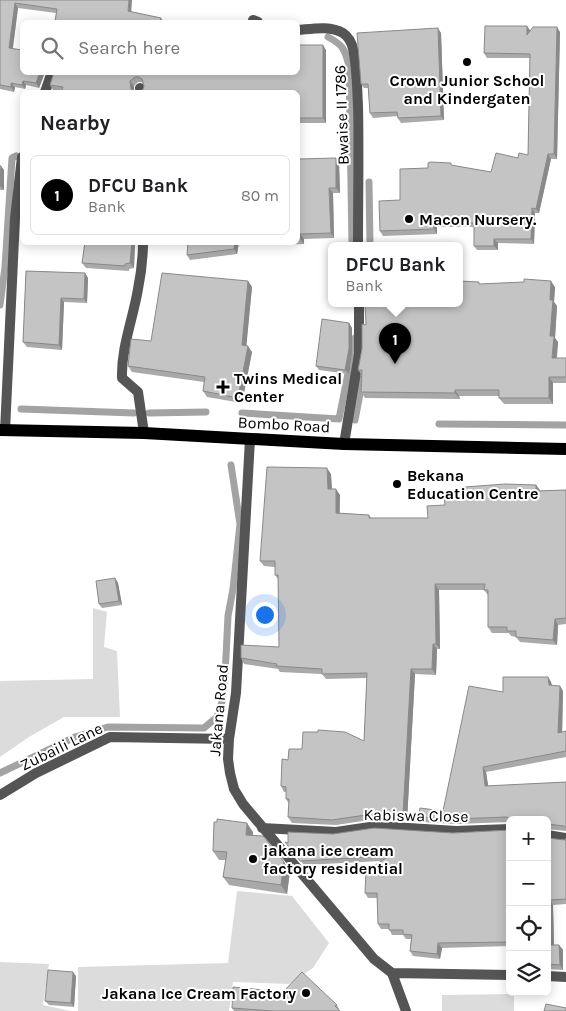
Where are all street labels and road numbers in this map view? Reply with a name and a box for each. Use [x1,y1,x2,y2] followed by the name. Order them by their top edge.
[330,65,353,165] street label: Bwaise II 1786
[237,413,331,436] street label: Bombo Road
[205,663,232,757] street label: Jakana Road
[17,718,106,775] street label: Zubaili Lane
[363,805,469,826] street label: Kabiswa Close

